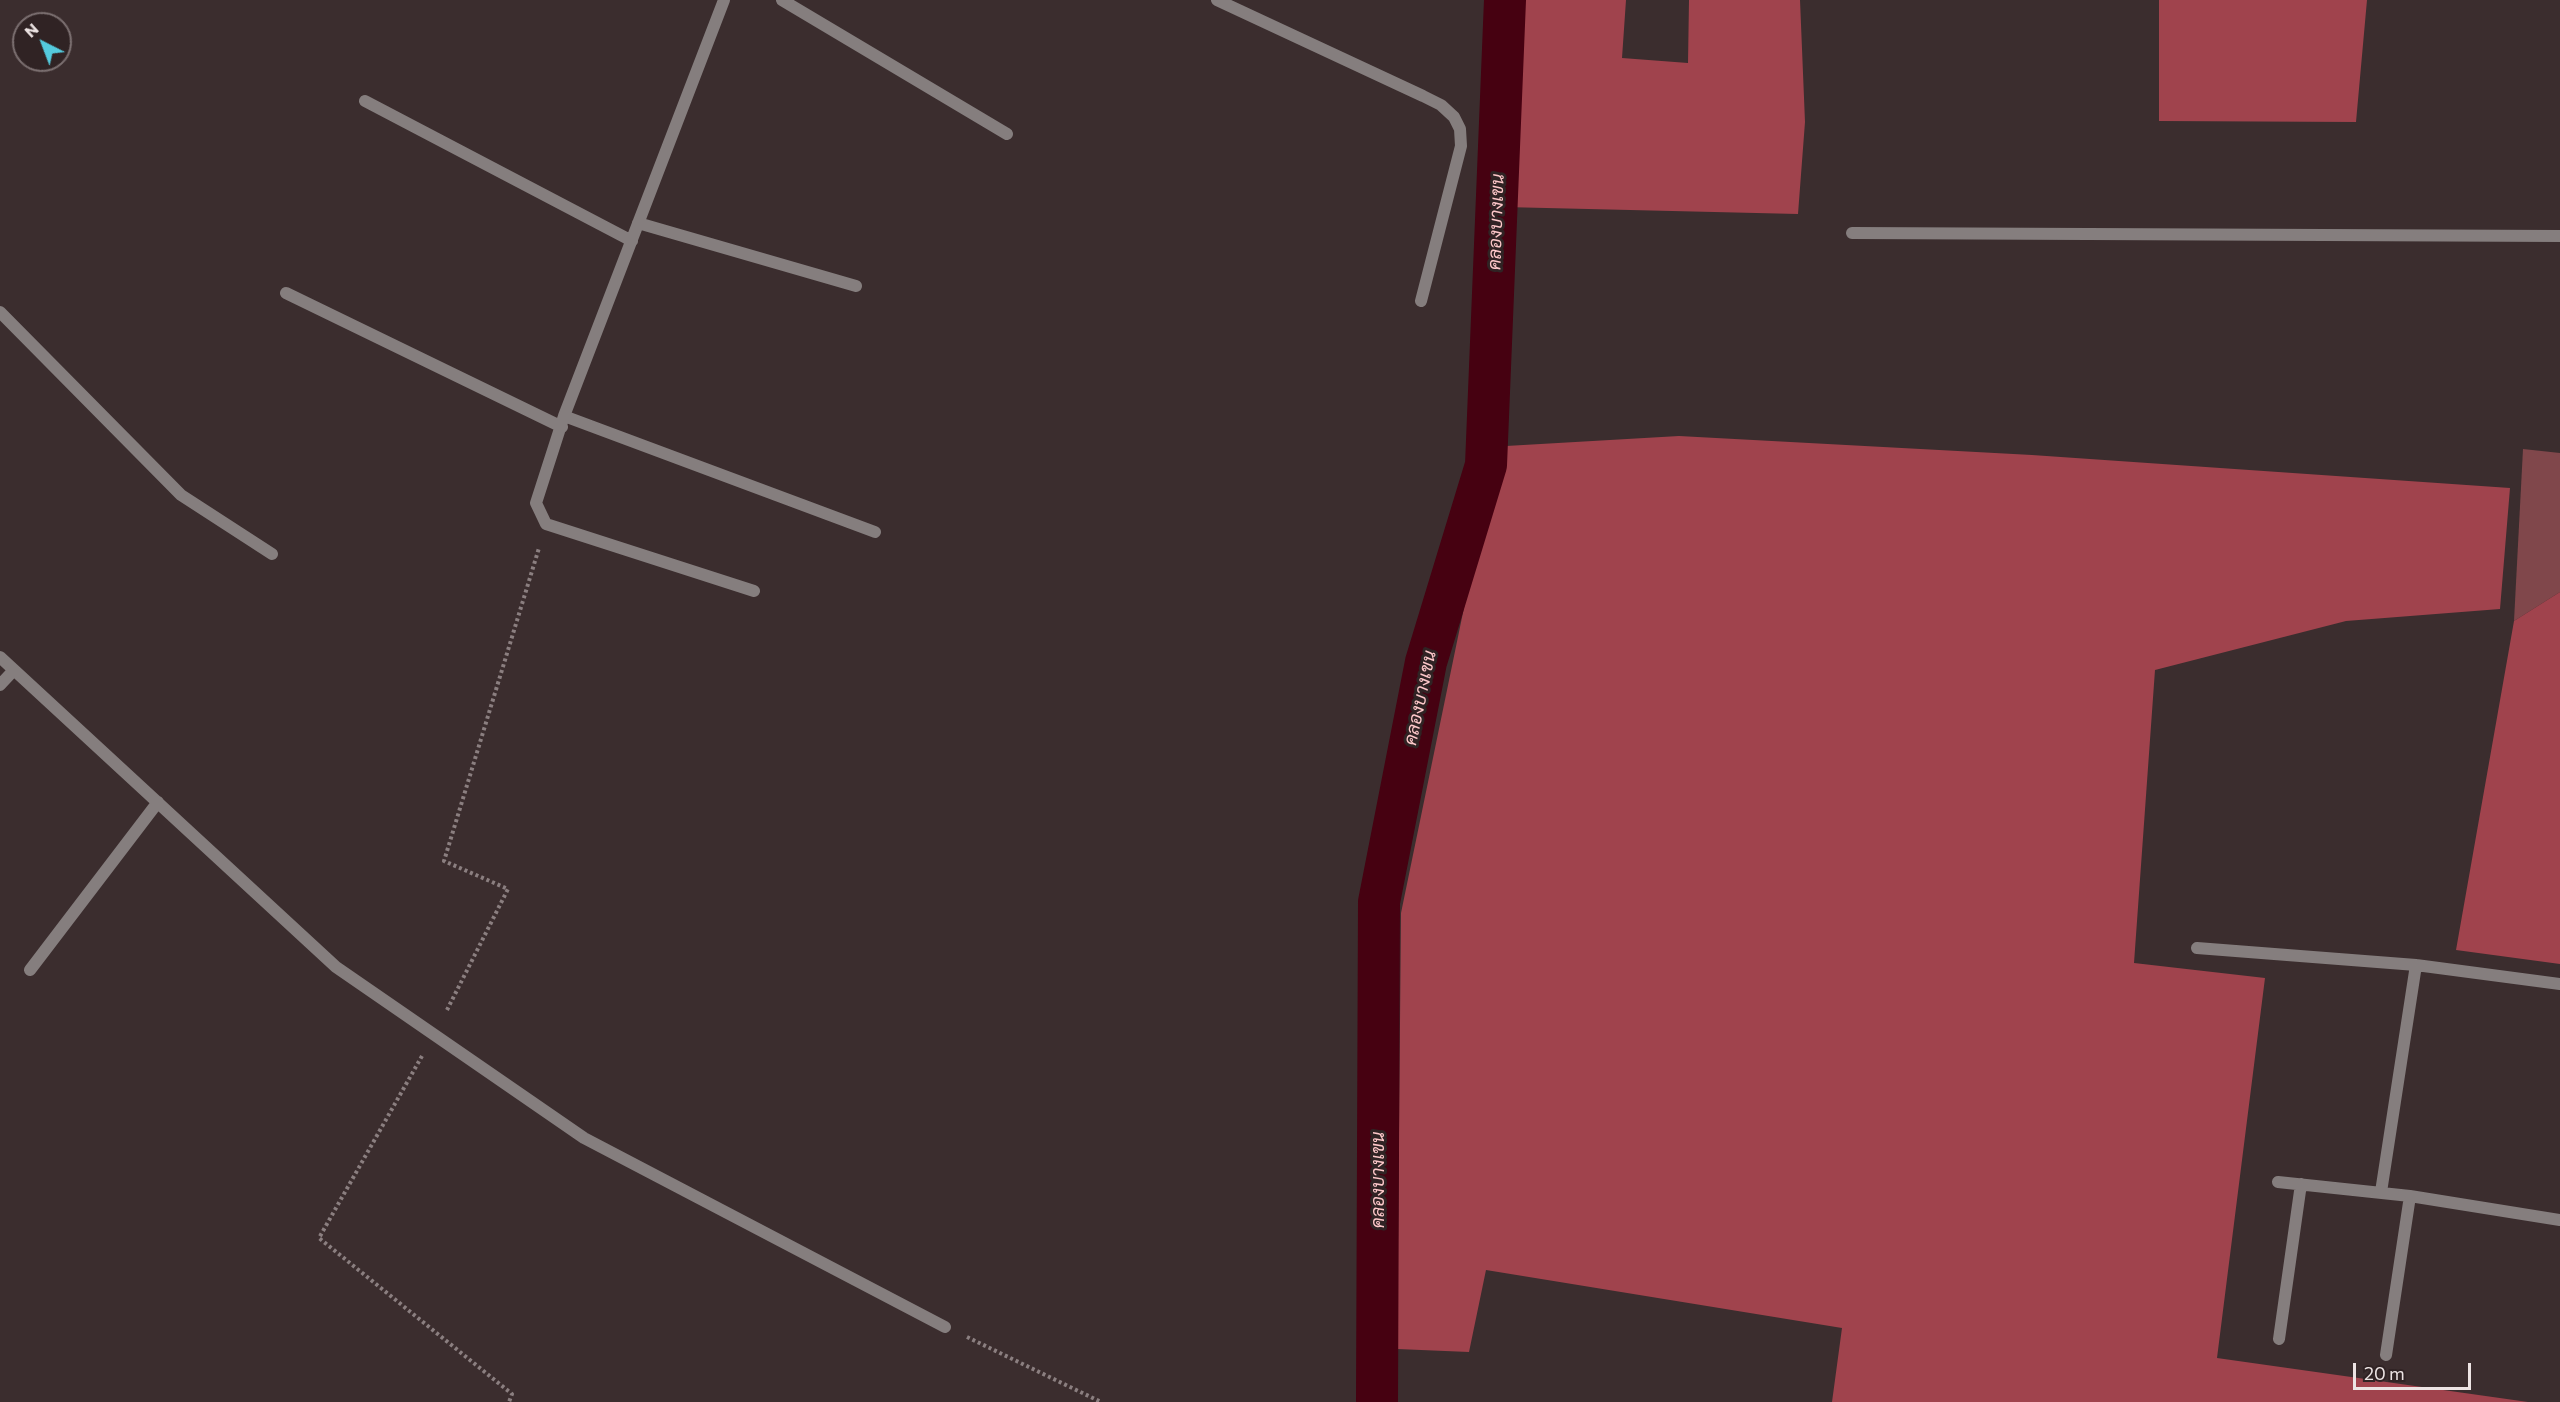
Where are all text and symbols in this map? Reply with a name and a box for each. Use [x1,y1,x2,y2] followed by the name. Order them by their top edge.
[12,12,72,72] north arrow
[20,19,42,41] text: N
[1484,174,1508,270] water label: คลองบางเขน
[1399,649,1441,747] water label: คลองบางเขน
[1367,1132,1389,1228] water label: คลองบางเขน
[2356,1351,2474,1389] scale bar
[2364,1362,2405,1384] text: 20 m

